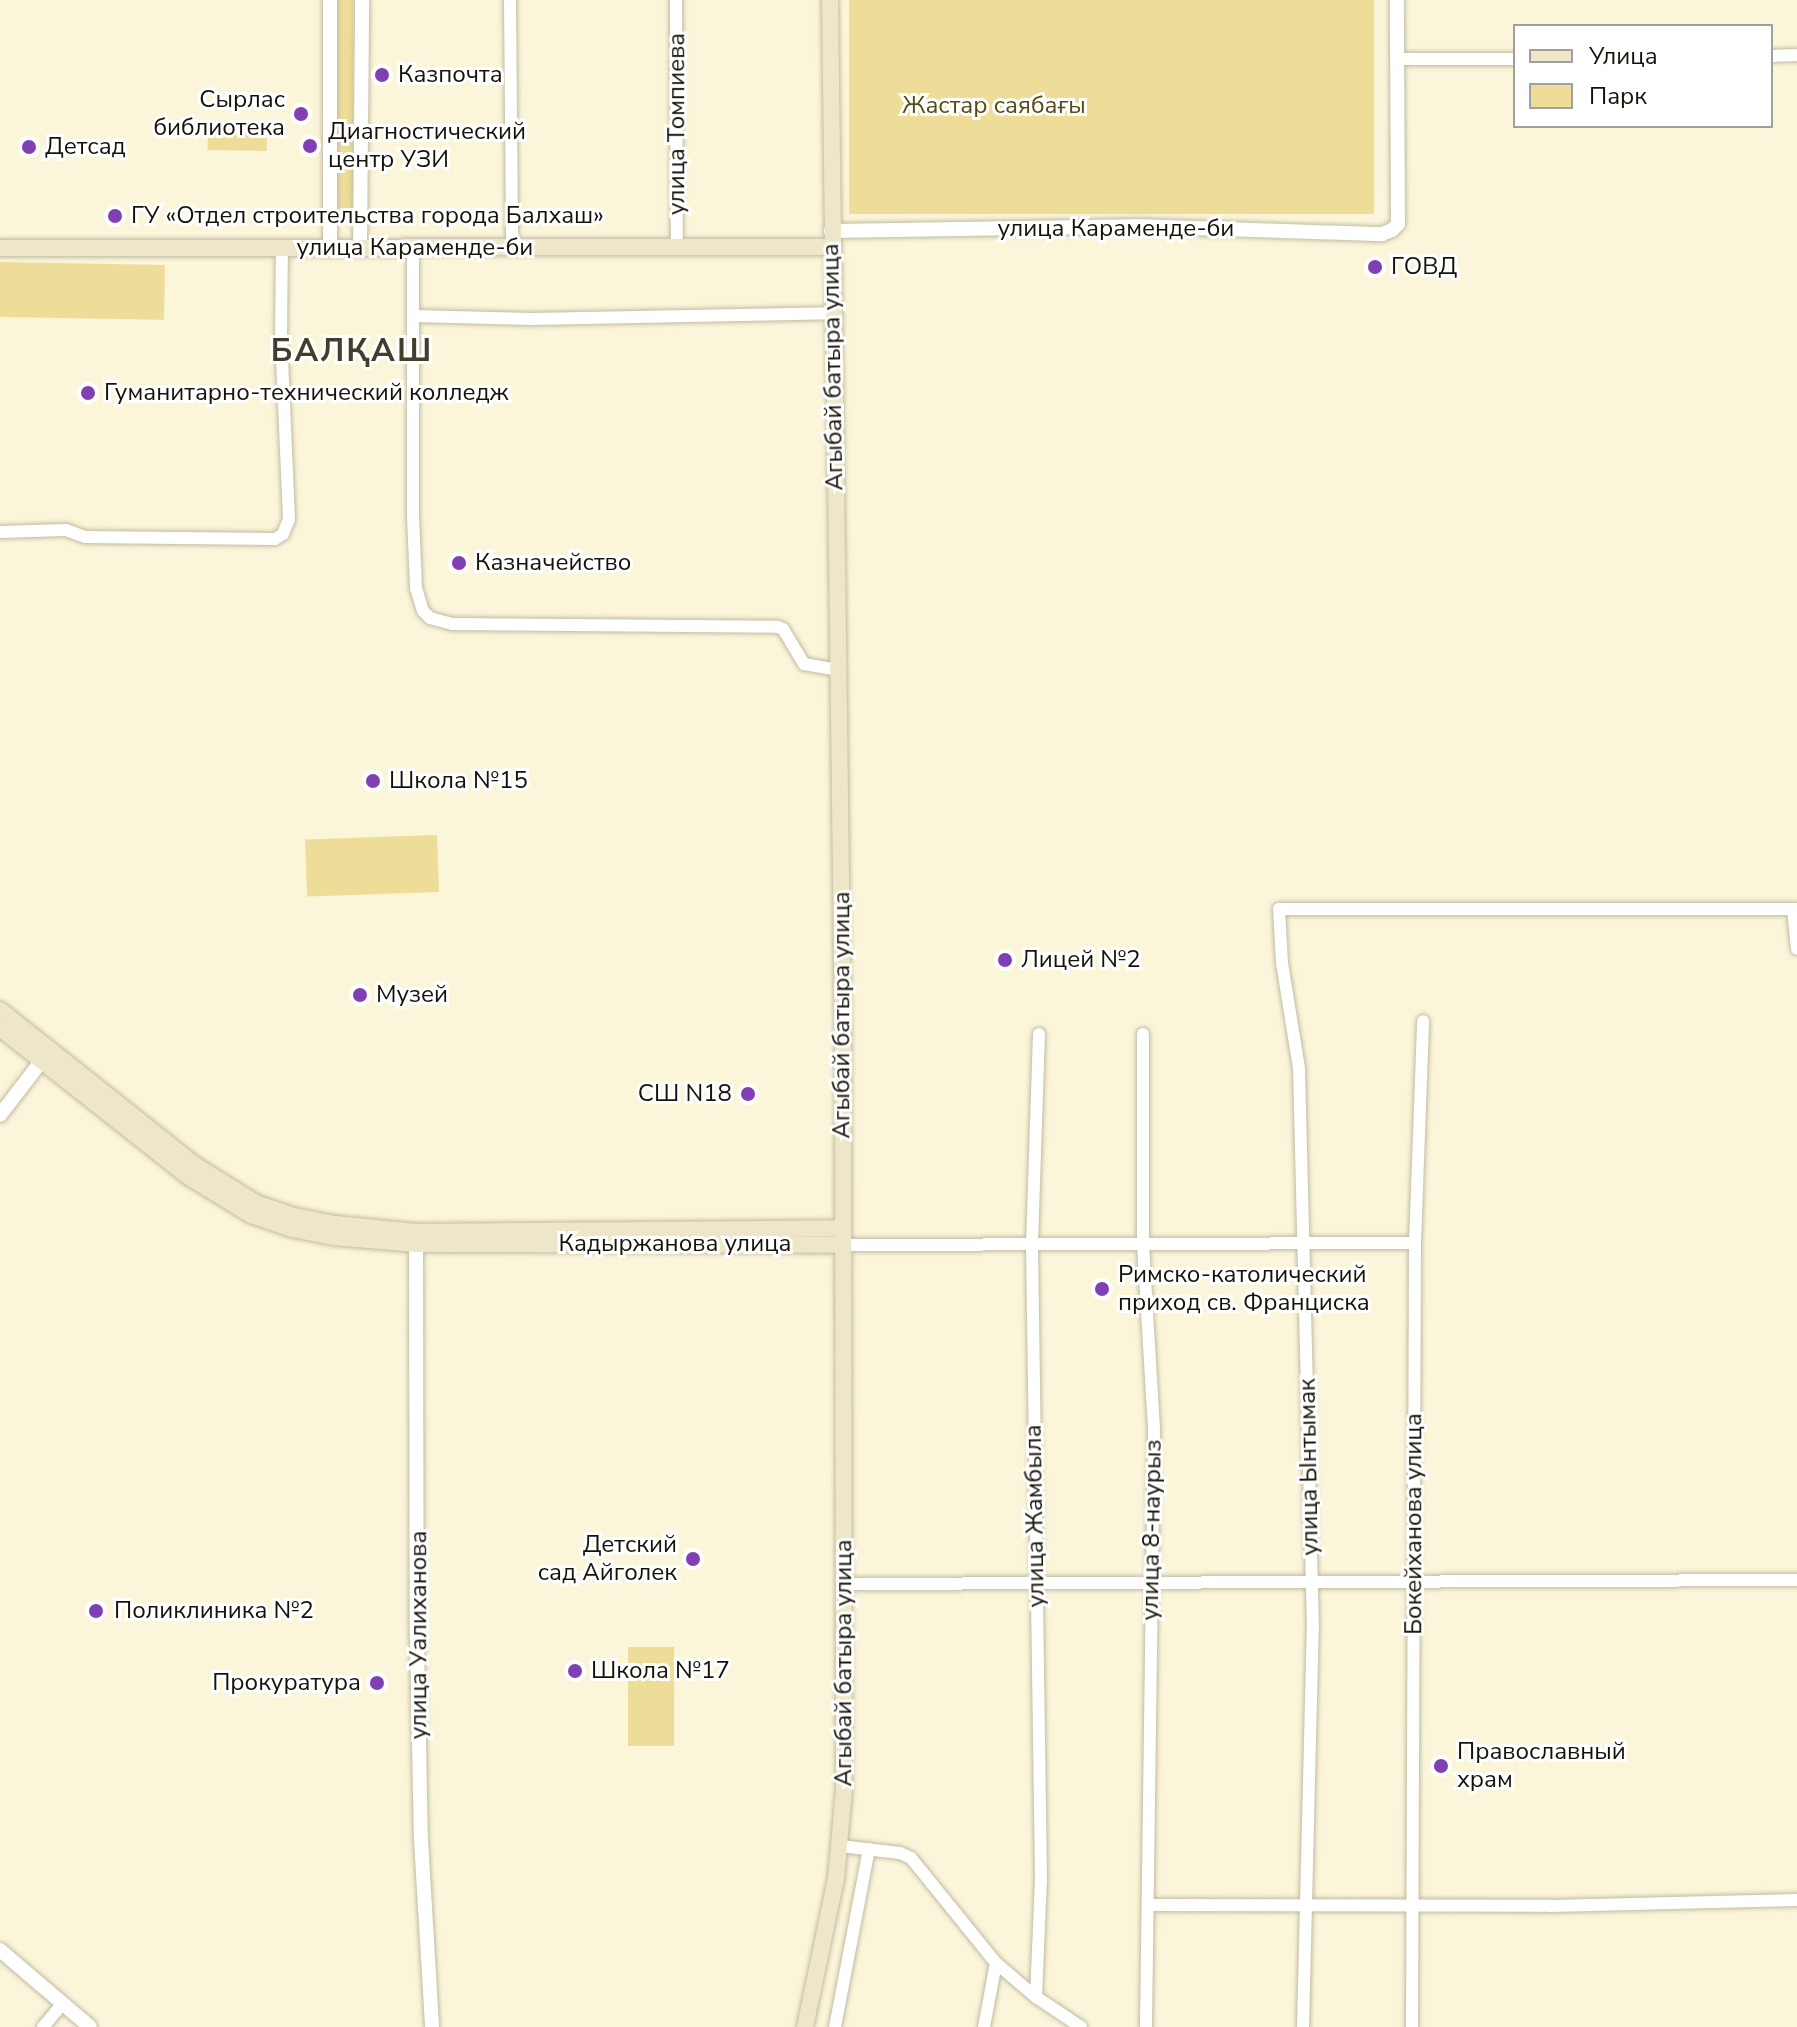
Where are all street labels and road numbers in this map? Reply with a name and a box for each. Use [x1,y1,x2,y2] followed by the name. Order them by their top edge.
[663,33,691,215] street label: улица Томпиева
[998,215,1234,243] street label: улица Караменде-би
[297,234,533,262] street label: улица Караменде-би
[816,243,850,491] street label: Агыбай батыра улица
[828,891,856,1139] street label: Агыбай батыра улица
[559,1230,791,1258] street label: Кадыржанова улица
[1293,1378,1325,1556] street label: улица Ынтымак
[1400,1413,1428,1635] street label: Бокейханова улица
[1019,1424,1051,1608] street label: улица Жамбыла
[1136,1439,1168,1621] street label: улица 8-наурыз
[405,1531,433,1739] street label: улица Уалиханова
[830,1539,858,1787] street label: Агыбай батыра улица

